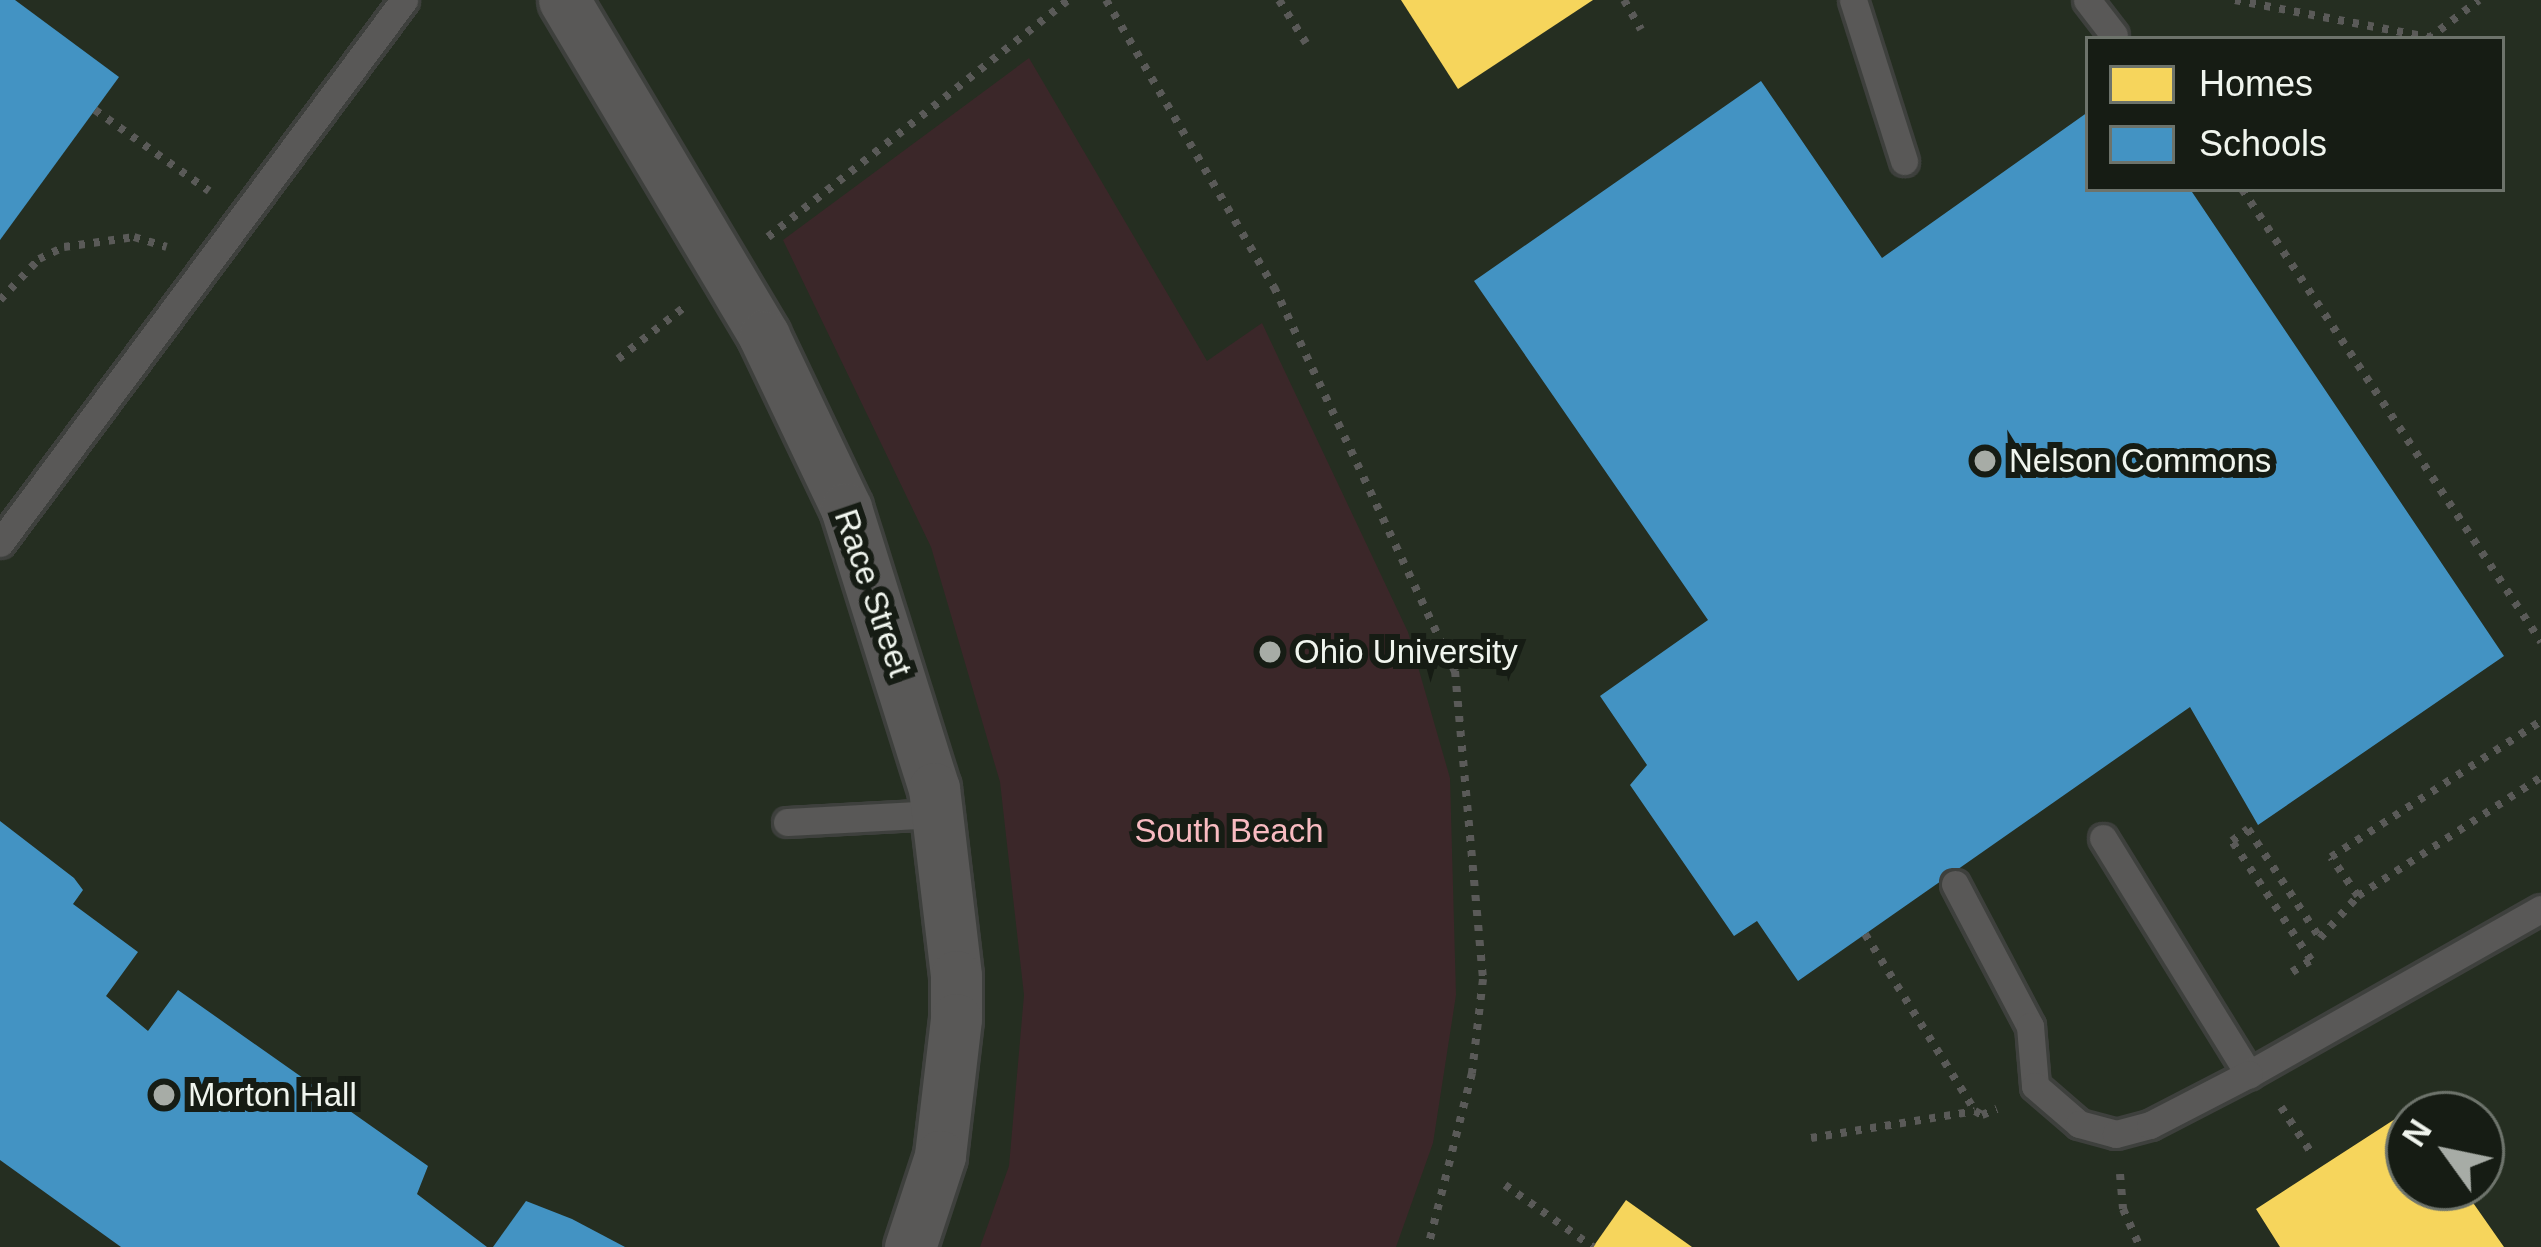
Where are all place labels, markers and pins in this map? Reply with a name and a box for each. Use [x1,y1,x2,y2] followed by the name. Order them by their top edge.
[2009,441,2271,481] place label: Nelson Commons
[1972,448,1998,474] marker: Nelson Commons
[1294,632,1518,672] place label: Ohio University
[1257,639,1283,665] marker: Ohio University
[188,1075,357,1115] place label: Morton Hall
[151,1082,177,1108] marker: Morton Hall

